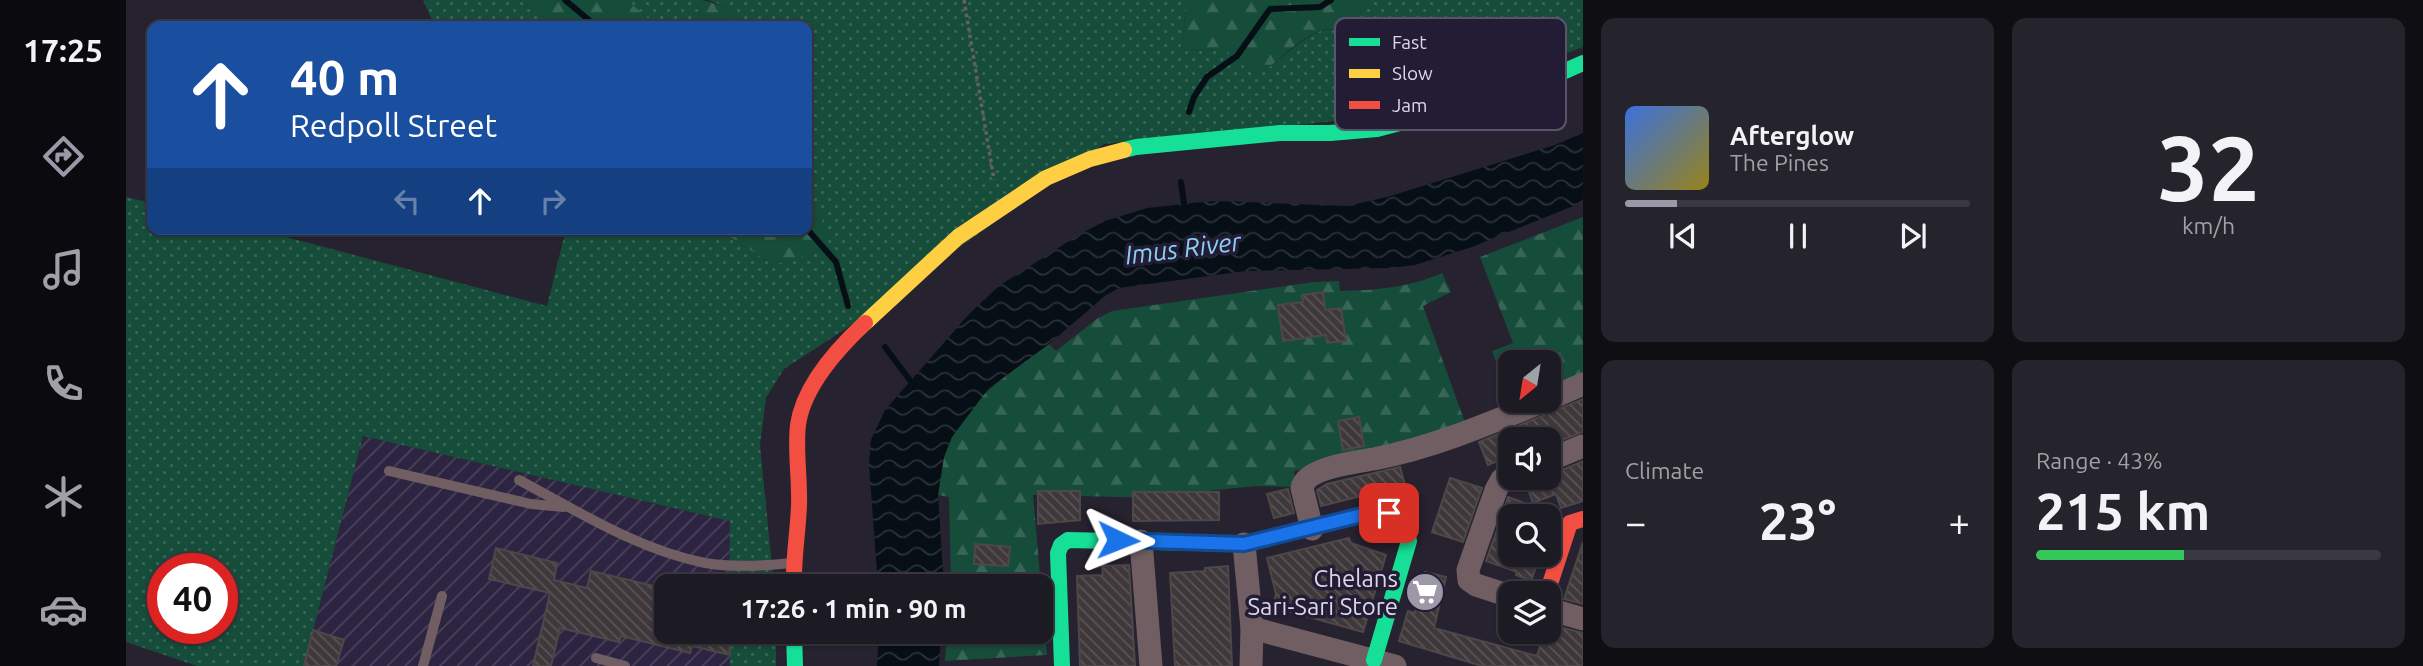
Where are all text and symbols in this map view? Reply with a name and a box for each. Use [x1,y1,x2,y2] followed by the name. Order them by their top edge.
[1335,18,1566,130] legend
[1392,31,1427,53] text: Fast
[23,32,103,68] text: 17:25
[175,49,266,140] icon: ahead
[290,49,399,104] text: 40 m
[1392,62,1433,84] text: Slow
[1392,94,1428,116] text: Jam
[290,107,497,143] text: Redpoll Street
[2157,116,2260,218] text: 32
[1730,121,1854,150] text: Afterglow
[39,132,88,181] icon: directions
[1730,150,1829,175] text: The Pines
[388,182,426,220] icon: left
[461,182,499,220] icon: ahead
[534,182,572,220] icon: right
[2182,213,2235,238] text: km/h
[1664,217,1702,255] icon: previous
[1779,217,1817,255] icon: pause
[1894,217,1932,255] icon: next
[1123,226,1244,270] water label: Imus River
[39,245,88,294] icon: music
[1498,350,1561,413] north arrow
[1498,350,1561,644] map controls
[39,359,88,408] icon: phone
[1498,427,1561,490] button: sound
[2036,448,2163,473] text: Range · 43%
[1625,458,1704,483] text: Climate
[39,472,88,521] icon: climate
[2036,482,2210,540] text: 215 km
[1359,483,1419,543] pin
[1759,492,1836,550] text: 23°
[1370,494,1408,532] icon: arrive
[1625,501,1646,543] text: −
[1949,501,1970,543] text: +
[1081,503,1155,577] position arrow
[1498,504,1561,567] button: search
[147,553,238,644] speed limit sign: 40
[1248,565,1398,620] place label: Chelans Sari-Sari Store
[1404,571,1446,613] supermarket icon: Chelans Sari-Sari Store
[1498,581,1561,644] button: layers
[39,585,88,634] icon: car
[740,594,967,623] text: 17:26 · 1 min · 90 m

